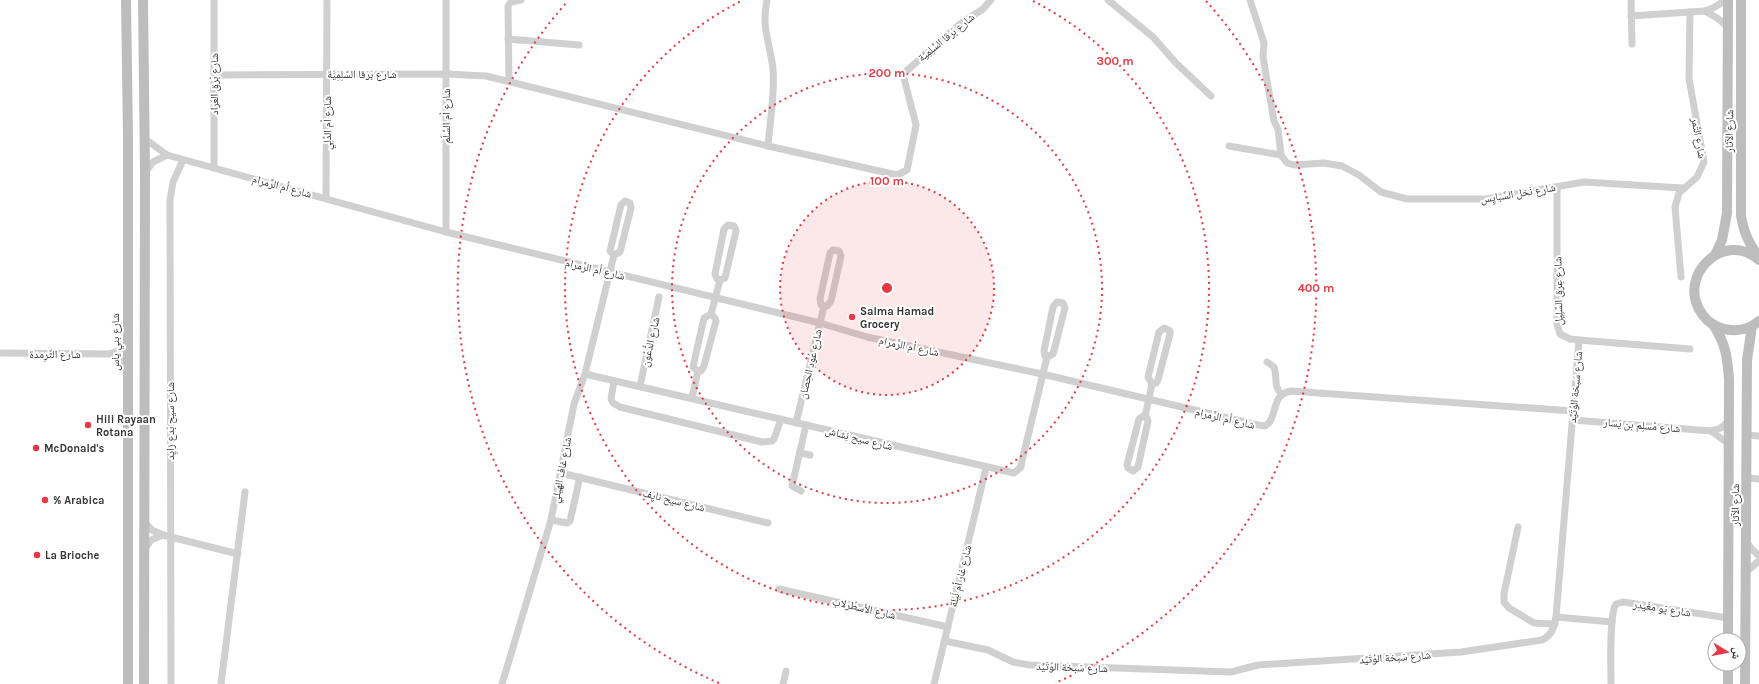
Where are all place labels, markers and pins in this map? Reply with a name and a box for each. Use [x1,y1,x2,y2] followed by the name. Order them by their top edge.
[880,281,894,295] centre of rings
[860,305,934,331] place label: Salma Hamad Grocery
[847,312,857,322] marker: Salma Hamad Grocery
[96,413,156,439] place label: Hili Rayaan Rotana
[83,420,93,430] marker: Hili Rayaan Rotana
[44,442,105,455] place label: McDonald's
[31,443,41,453] marker: McDonald's
[53,494,104,507] place label: % Arabica
[40,495,50,505] marker: % Arabica
[45,549,100,562] place label: La Brioche
[32,550,42,560] marker: La Brioche

